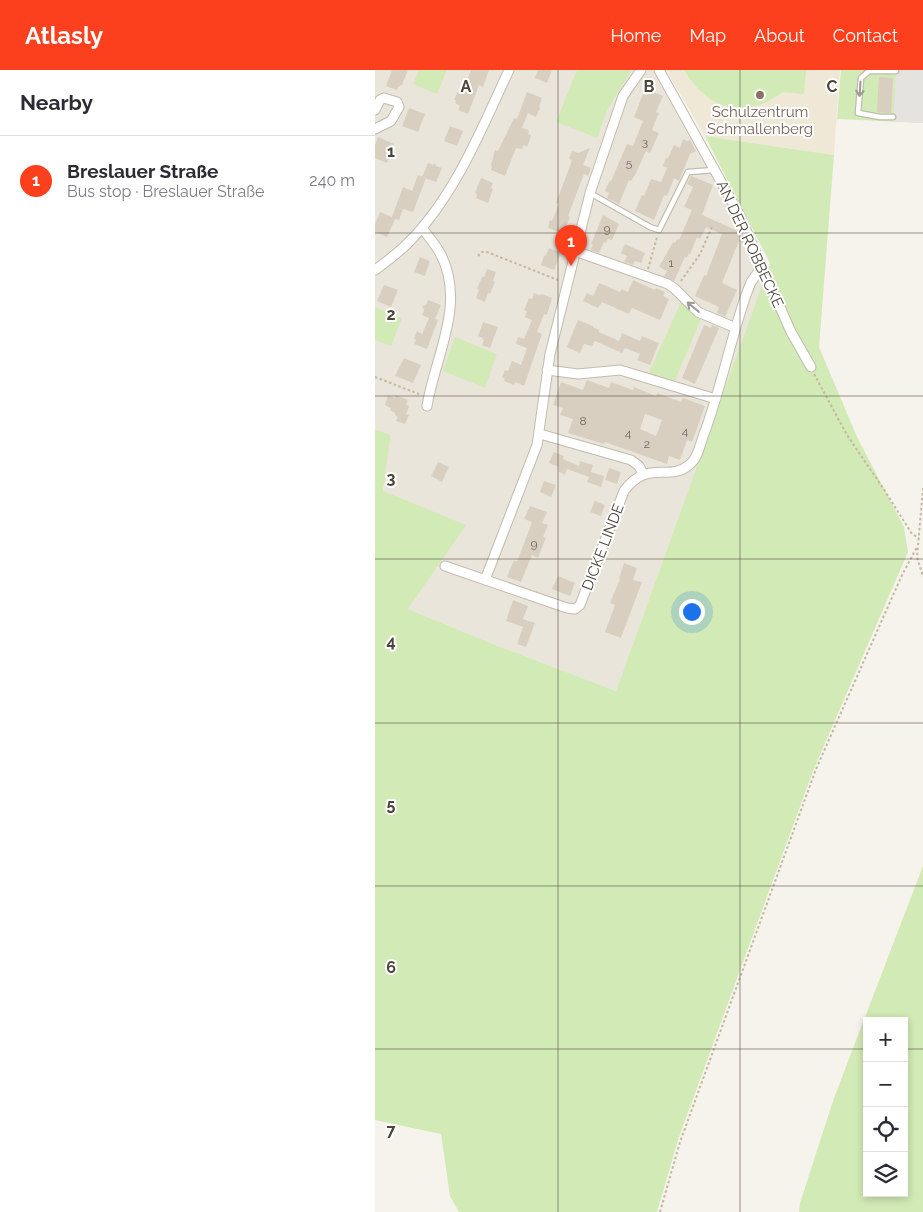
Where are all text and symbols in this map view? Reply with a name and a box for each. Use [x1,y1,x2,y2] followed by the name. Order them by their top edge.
[25,21,103,50] text: Atlasly
[610,25,661,46] text: Home
[689,25,726,46] text: Map
[754,25,805,46] text: About
[833,25,898,46] text: Contact
[461,77,472,96] text: A
[644,77,655,96] text: B
[827,77,838,96] text: C
[855,80,865,96] one-way arrow
[754,89,766,101] marker: Schulzentrum Schmallenberg
[20,90,93,115] text: Nearby
[707,103,813,138] place label: Schulzentrum Schmallenberg
[642,135,648,149] house number: 3
[387,142,395,161] text: 1
[626,156,633,170] house number: 5
[67,160,218,182] text: Breslauer Straße
[32,171,40,190] text: 1
[309,171,355,190] text: 240 m
[713,178,787,310] street label: AN DER ROBBECKE
[67,182,264,201] text: Bus stop · Breslauer Straße
[603,222,611,236] house number: 9
[555,225,587,266] pin: 1
[668,256,674,270] house number: 1
[686,301,699,312] one-way arrow
[386,305,396,324] text: 2
[579,414,587,428] house number: 8
[682,424,689,438] house number: 4
[625,426,632,440] house number: 4
[644,437,650,451] house number: 2
[387,469,396,488] text: 3
[578,501,628,593] street label: DICKE LINDE
[530,537,538,551] house number: 9
[679,599,705,625] your location
[386,632,396,651] text: 4
[387,795,396,814] text: 5
[386,958,396,977] text: 6
[863,1017,908,1197] map controls
[863,1017,908,1062] button: +
[863,1062,908,1107] button: −
[863,1107,908,1152] button: locate
[387,1121,396,1140] text: 7
[863,1152,908,1197] button: layers

